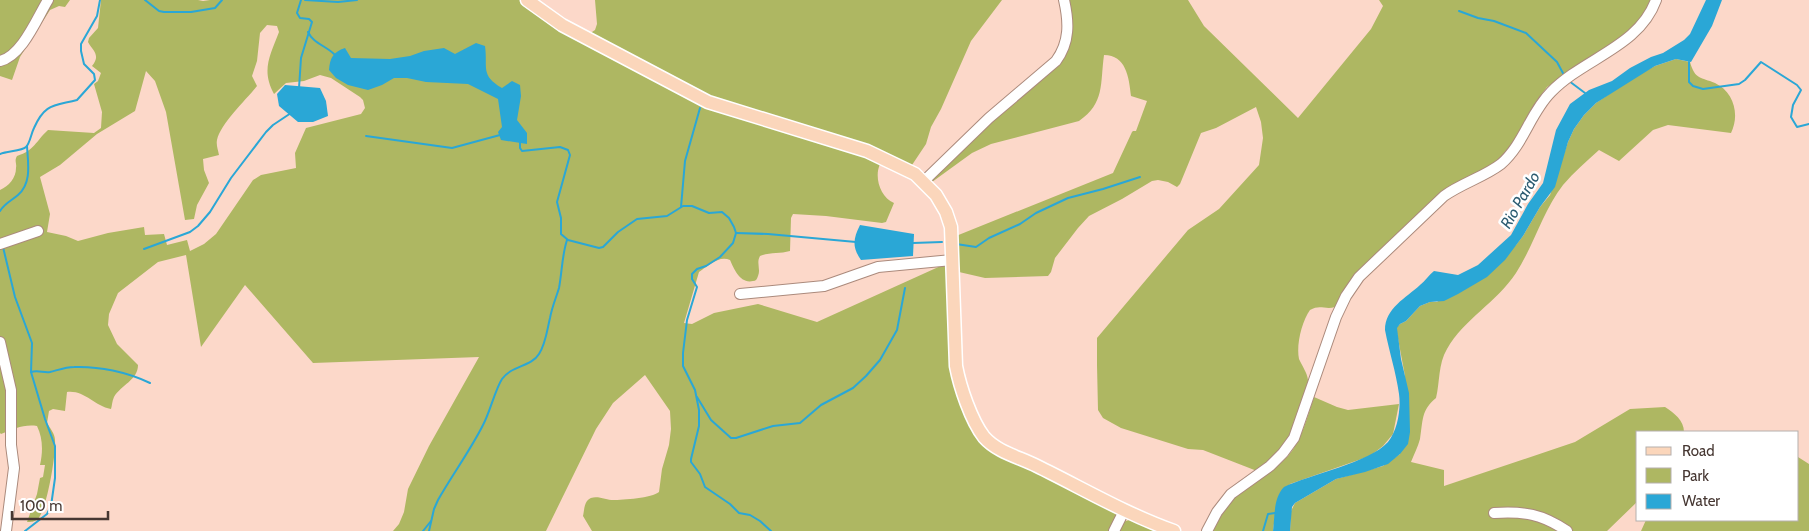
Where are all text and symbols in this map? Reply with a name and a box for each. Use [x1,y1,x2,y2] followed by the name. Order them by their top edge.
[1496,168,1544,232] water label: Rio Pardo
[1636,431,1799,521] legend
[1682,442,1715,460] text: Road
[1682,467,1709,485] text: Park
[12,488,109,520] scale bar
[1682,492,1720,510] text: Water
[20,497,62,515] text: 100 m

